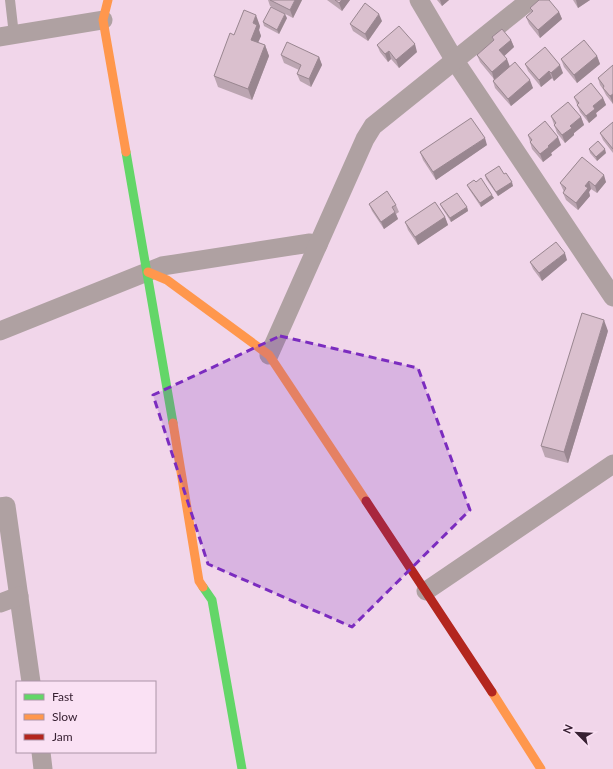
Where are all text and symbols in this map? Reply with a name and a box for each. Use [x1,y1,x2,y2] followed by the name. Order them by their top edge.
[16,681,156,753] legend
[52,689,74,704] text: Fast
[52,709,78,724] text: Slow
[557,713,597,753] north arrow
[560,722,575,735] text: N
[52,729,73,744] text: Jam

